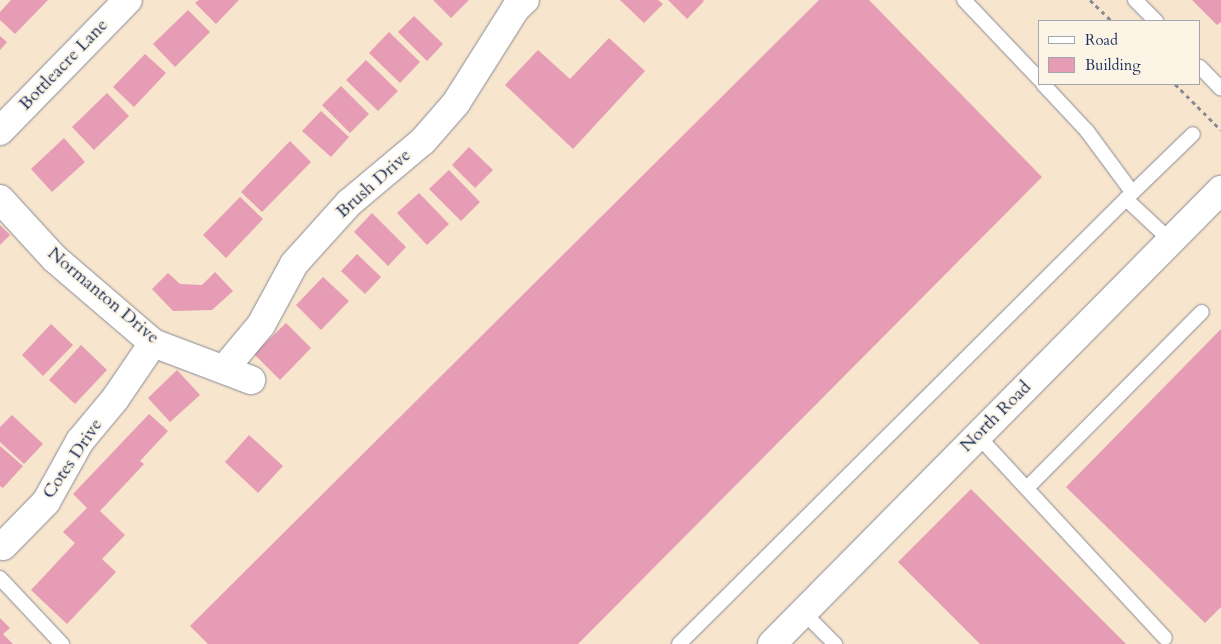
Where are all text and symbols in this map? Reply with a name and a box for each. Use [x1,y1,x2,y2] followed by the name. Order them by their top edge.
[15,15,113,115] street label: Bottleacre Lane
[1038,20,1201,85] legend
[1085,30,1118,50] text: Road
[1085,55,1141,75] text: Building
[332,145,416,223] street label: Brush Drive
[43,243,163,349] street label: Normanton Drive
[956,377,1036,457] street label: North Road
[38,415,108,503] street label: Cotes Drive

